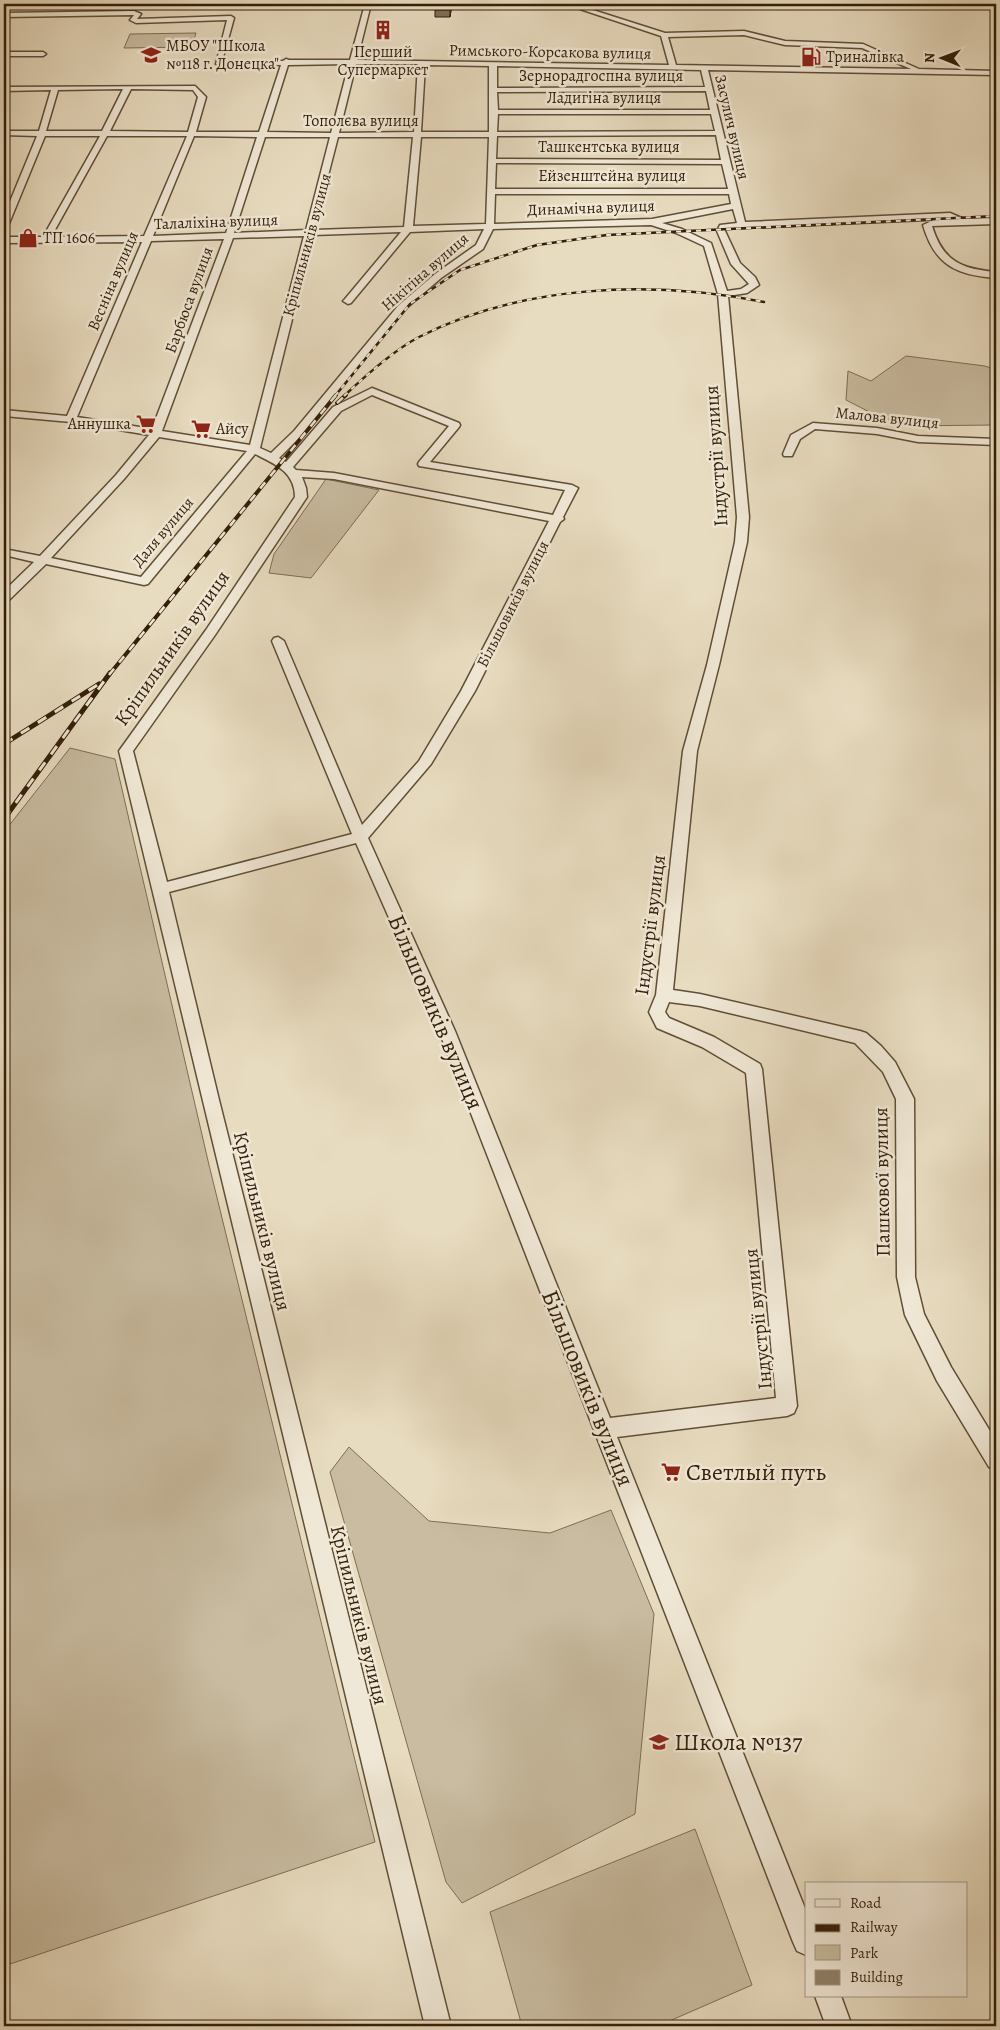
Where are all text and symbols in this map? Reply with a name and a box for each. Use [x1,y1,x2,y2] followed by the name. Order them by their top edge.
[372,19,394,41] building icon: Перший Супермаркет
[918,32,968,82] north arrow
[166,35,279,75] place label: МБОУ "Школа №118 г. Донецка"
[449,39,652,65] street label: Римського-Корсакова вулиця
[338,41,428,81] place label: Перший Супермаркет
[140,44,162,66] school or university icon: МБОУ "Школа №118 г. Донецка"
[800,46,822,68] fuel station icon: Триналівка
[826,46,905,68] place label: Триналівка
[920,53,939,63] text: N
[519,65,684,87] street label: Зернорадгоспна вулиця
[709,72,755,182] street label: Засулич вулиця
[547,87,662,109] street label: Ладигіна вулиця
[303,110,419,132] street label: Тополєва вулиця
[538,136,680,158] street label: Ташкентська вулиця
[538,165,686,187] street label: Ейзенштейна вулиця
[277,171,337,319] street label: Кріпильників вулиця
[527,195,656,221] street label: Динамічна вулиця
[154,209,279,235] street label: Талаліхіна вулиця
[17,227,39,249] shop icon: ТП 1606
[43,227,95,249] place label: ТП 1606
[82,228,144,334] street label: Весніна вулиця
[376,228,474,316] street label: Нікітіна вулиця
[160,244,219,356] street label: Барбюса вулиця
[698,384,734,528] street label: Індустрії вулиця
[834,402,940,434] street label: Малова вулиця
[67,413,132,435] place label: Аннушка
[135,413,157,435] supermarket icon: Аннушка
[190,418,212,440] supermarket icon: Айсу
[215,418,249,440] place label: Айсу
[127,492,199,572] street label: Даля вулиця
[472,537,555,671] street label: Більшовиків вулиця
[108,565,236,731] street label: Кріпильників вулиця
[628,853,672,997] street label: Індустрії вулиця
[380,909,492,1115] street label: Більшовиків вулиця
[867,1107,897,1257] street label: Пашкової вулиця
[227,1128,297,1314] street label: Кріпильників вулиця
[737,1247,779,1391] street label: Індустрії вулиця
[534,1285,642,1491] street label: Більшовиків вулиця
[686,1456,826,1488] place label: Светлый путь
[660,1461,682,1483] supermarket icon: Светлый путь
[324,1522,394,1708] street label: Кріпильників вулиця
[674,1726,803,1758] place label: Школа №137
[648,1731,670,1753] school or university icon: Школа №137
[805,1882,968,1998] legend
[850,1893,882,1913] text: Road
[850,1917,898,1937] text: Railway
[850,1943,879,1963] text: Park
[850,1967,903,1987] text: Building

